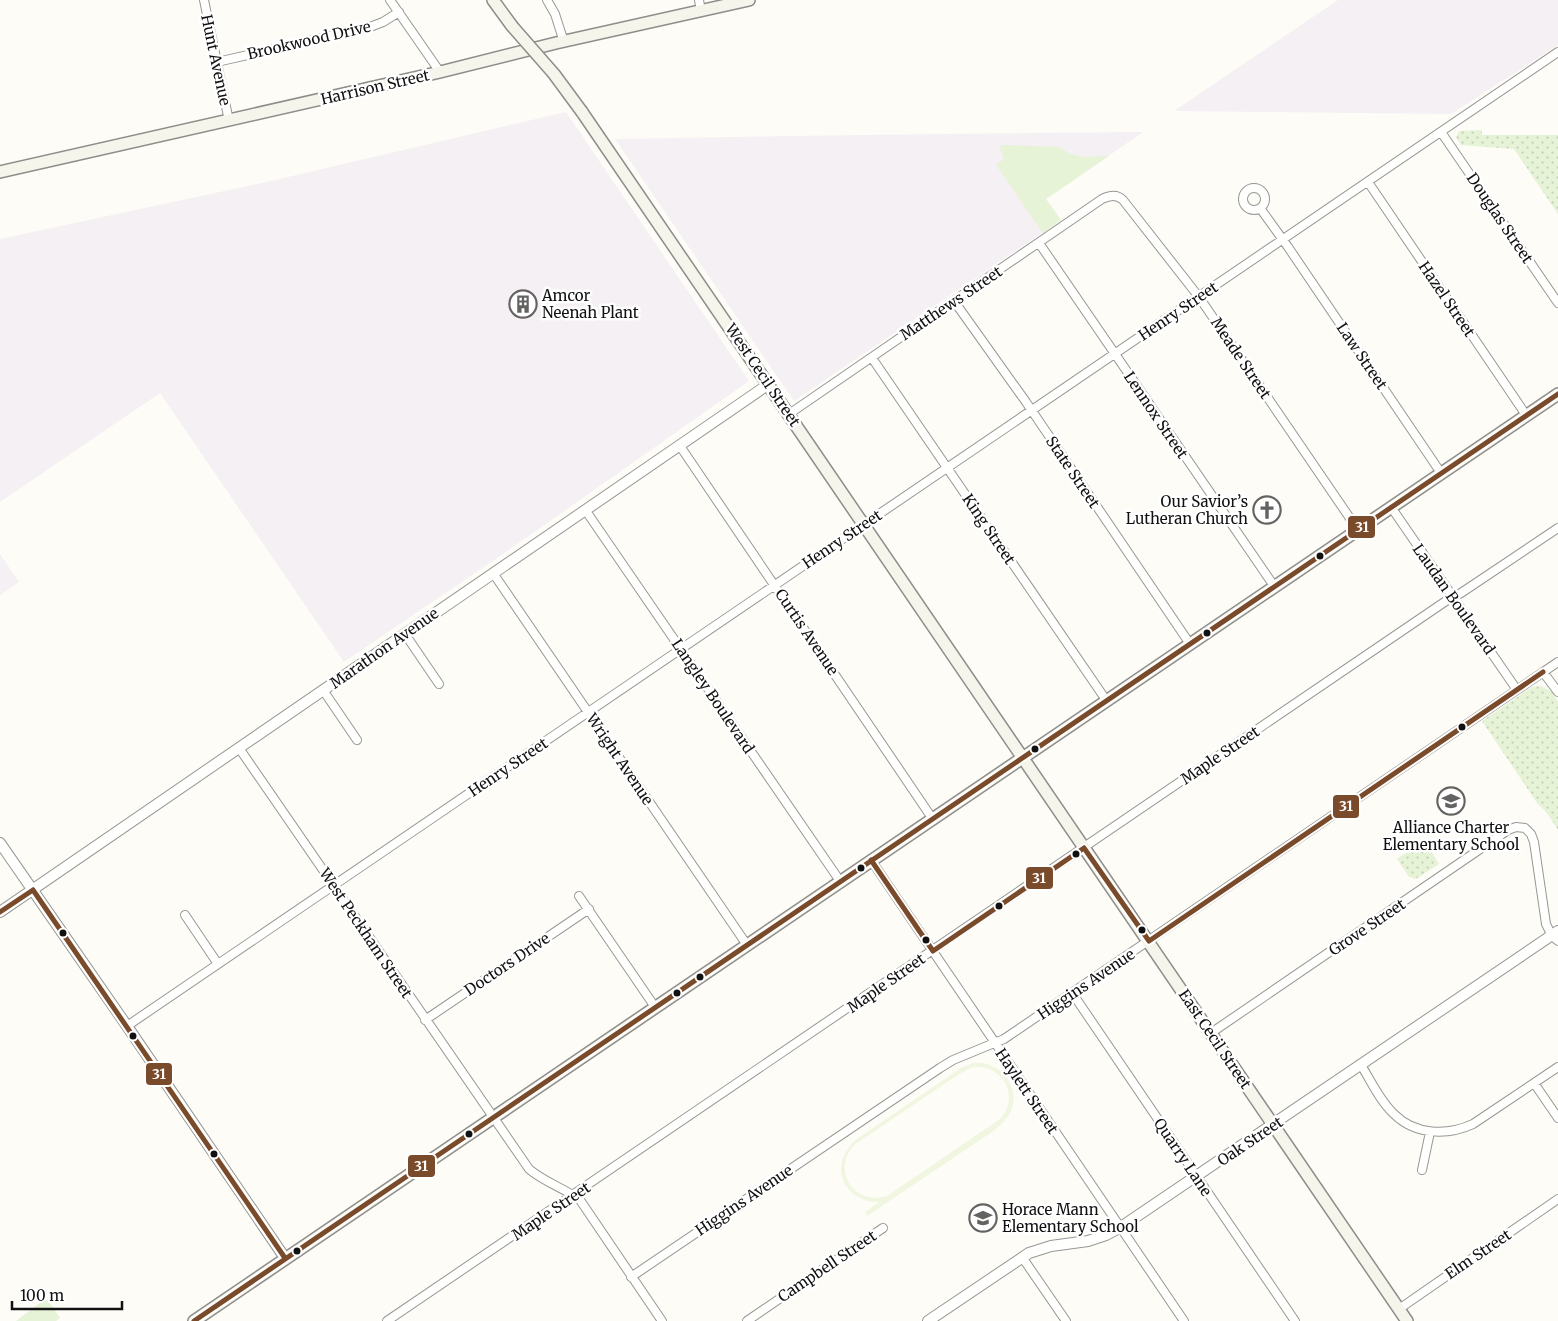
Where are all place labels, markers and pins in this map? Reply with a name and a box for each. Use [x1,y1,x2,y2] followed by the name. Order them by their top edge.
[541,286,639,322] place label: Amcor Neenah Plant
[508,289,538,319] building icon: Amcor Neenah Plant
[1126,492,1248,528] place label: Our Savior’s Lutheran Church
[1252,495,1282,525] church icon: Our Savior’s Lutheran Church
[1315,551,1325,561] unlabelled marker
[1202,628,1212,638] unlabelled marker
[1457,722,1467,732] unlabelled marker
[1030,744,1040,754] unlabelled marker
[1436,786,1466,816] school or university icon: Alliance Charter Elementary School
[1383,818,1520,854] place label: Alliance Charter Elementary School
[1071,849,1081,859] unlabelled marker
[856,863,866,873] unlabelled marker
[994,901,1004,911] unlabelled marker
[1137,925,1147,935] unlabelled marker
[58,928,68,938] unlabelled marker
[921,935,931,945] unlabelled marker
[695,972,705,982] unlabelled marker
[672,988,682,998] unlabelled marker
[128,1031,138,1041] unlabelled marker
[464,1129,474,1139] unlabelled marker
[209,1149,219,1159] unlabelled marker
[1002,1200,1139,1236] place label: Horace Mann Elementary School
[968,1203,998,1233] school or university icon: Horace Mann Elementary School
[292,1246,302,1256] unlabelled marker

